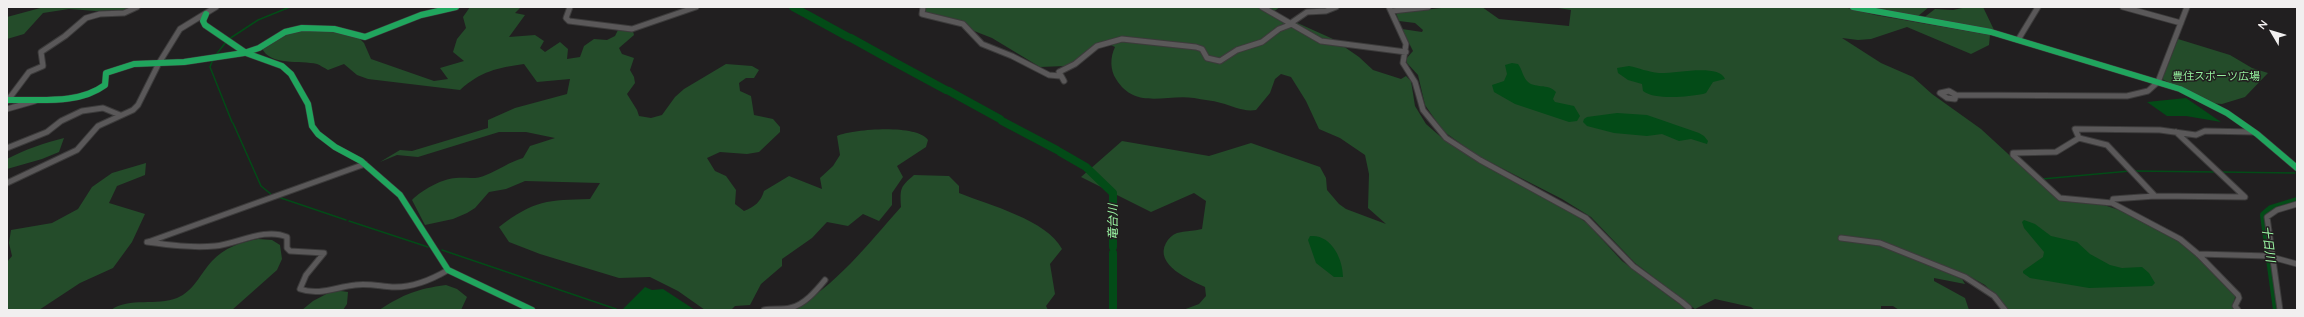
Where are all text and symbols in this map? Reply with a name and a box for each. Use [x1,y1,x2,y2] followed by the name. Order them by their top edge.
[2252,12,2292,52] north arrow
[2255,17,2271,32] text: N
[2172,70,2260,84] park label: 豊住スポーツ広場
[1106,204,1120,240] water label: 竜台川
[2259,225,2277,263] water label: 十日川

